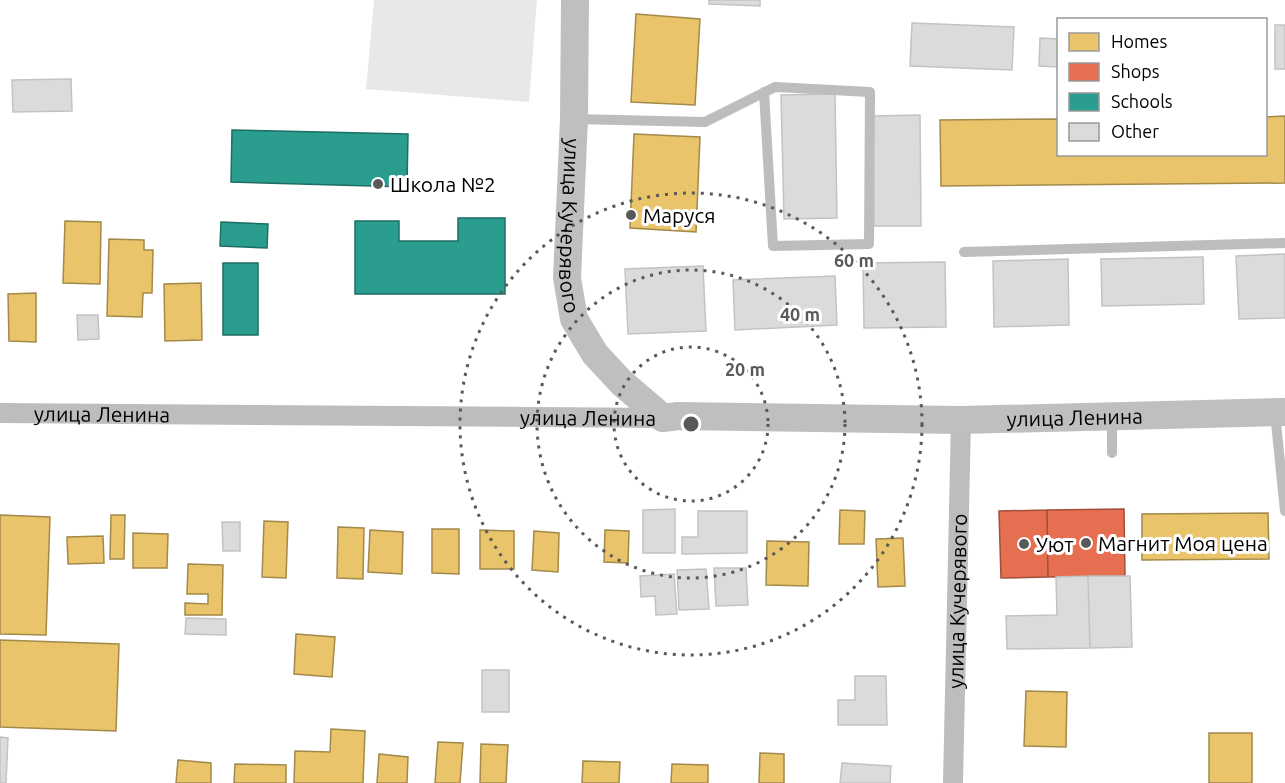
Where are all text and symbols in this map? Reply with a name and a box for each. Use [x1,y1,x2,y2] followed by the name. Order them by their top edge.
[1057,18,1267,156] legend
[1111,31,1168,51] text: Homes
[1111,61,1160,81] text: Shops
[1111,91,1173,111] text: Schools
[1111,121,1159,141] text: Other
[555,138,585,315] street label: улица Кучерявого
[390,172,496,196] place label: Школа №2
[371,177,385,191] marker: Школа №2
[643,203,716,227] place label: Маруся
[624,208,638,222] marker: Маруся
[834,250,874,270] text: 60 m
[780,304,820,324] text: 40 m
[725,359,765,379] text: 20 m
[34,401,170,426] street label: улица Ленина
[1006,404,1143,431] street label: улица Ленина
[520,405,656,430] street label: улица Ленина
[681,414,701,434] centre of rings
[943,513,971,689] street label: улица Кучерявого
[1098,531,1268,555] place label: Магнит Моя цена
[1036,532,1074,556] place label: Уют
[1079,536,1093,550] marker: Магнит Моя цена
[1017,537,1031,551] marker: Уют

